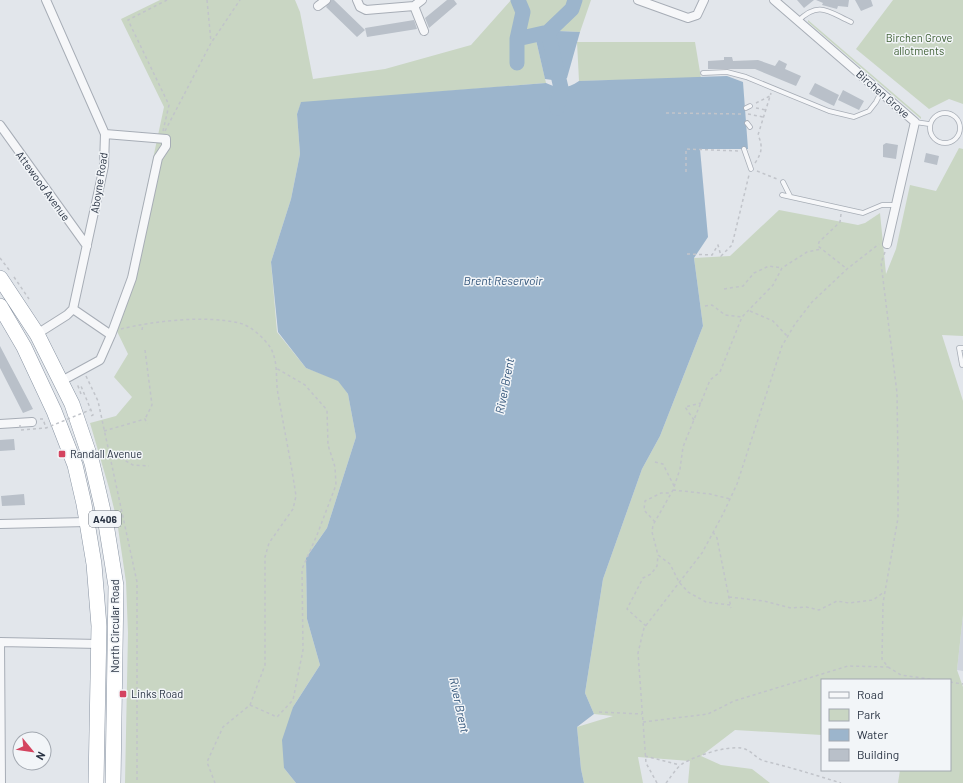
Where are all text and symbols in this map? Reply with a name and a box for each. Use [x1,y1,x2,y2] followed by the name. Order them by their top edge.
[886,31,952,57] park label: Birchen Grove allotments
[854,67,913,120] street label: Birchen Grove
[14,148,73,223] street label: Attewood Avenue
[87,151,110,214] street label: Aboyne Road
[464,273,543,287] water label: Brent Reservoir
[492,356,516,415] water label: River Brent
[70,447,142,460] place label: Randall Avenue
[57,449,67,459] marker: Randall Avenue
[89,511,121,527] road number: A406
[108,579,121,673] street label: North Circular Road
[447,676,473,735] water label: River Brent
[821,679,951,771] legend
[131,687,183,700] place label: Links Road
[857,687,884,701] text: Road
[118,689,128,699] marker: Links Road
[857,707,881,721] text: Park
[857,727,889,741] text: Water
[12,731,52,771] north arrow
[857,747,899,761] text: Building
[34,750,49,762] text: N

